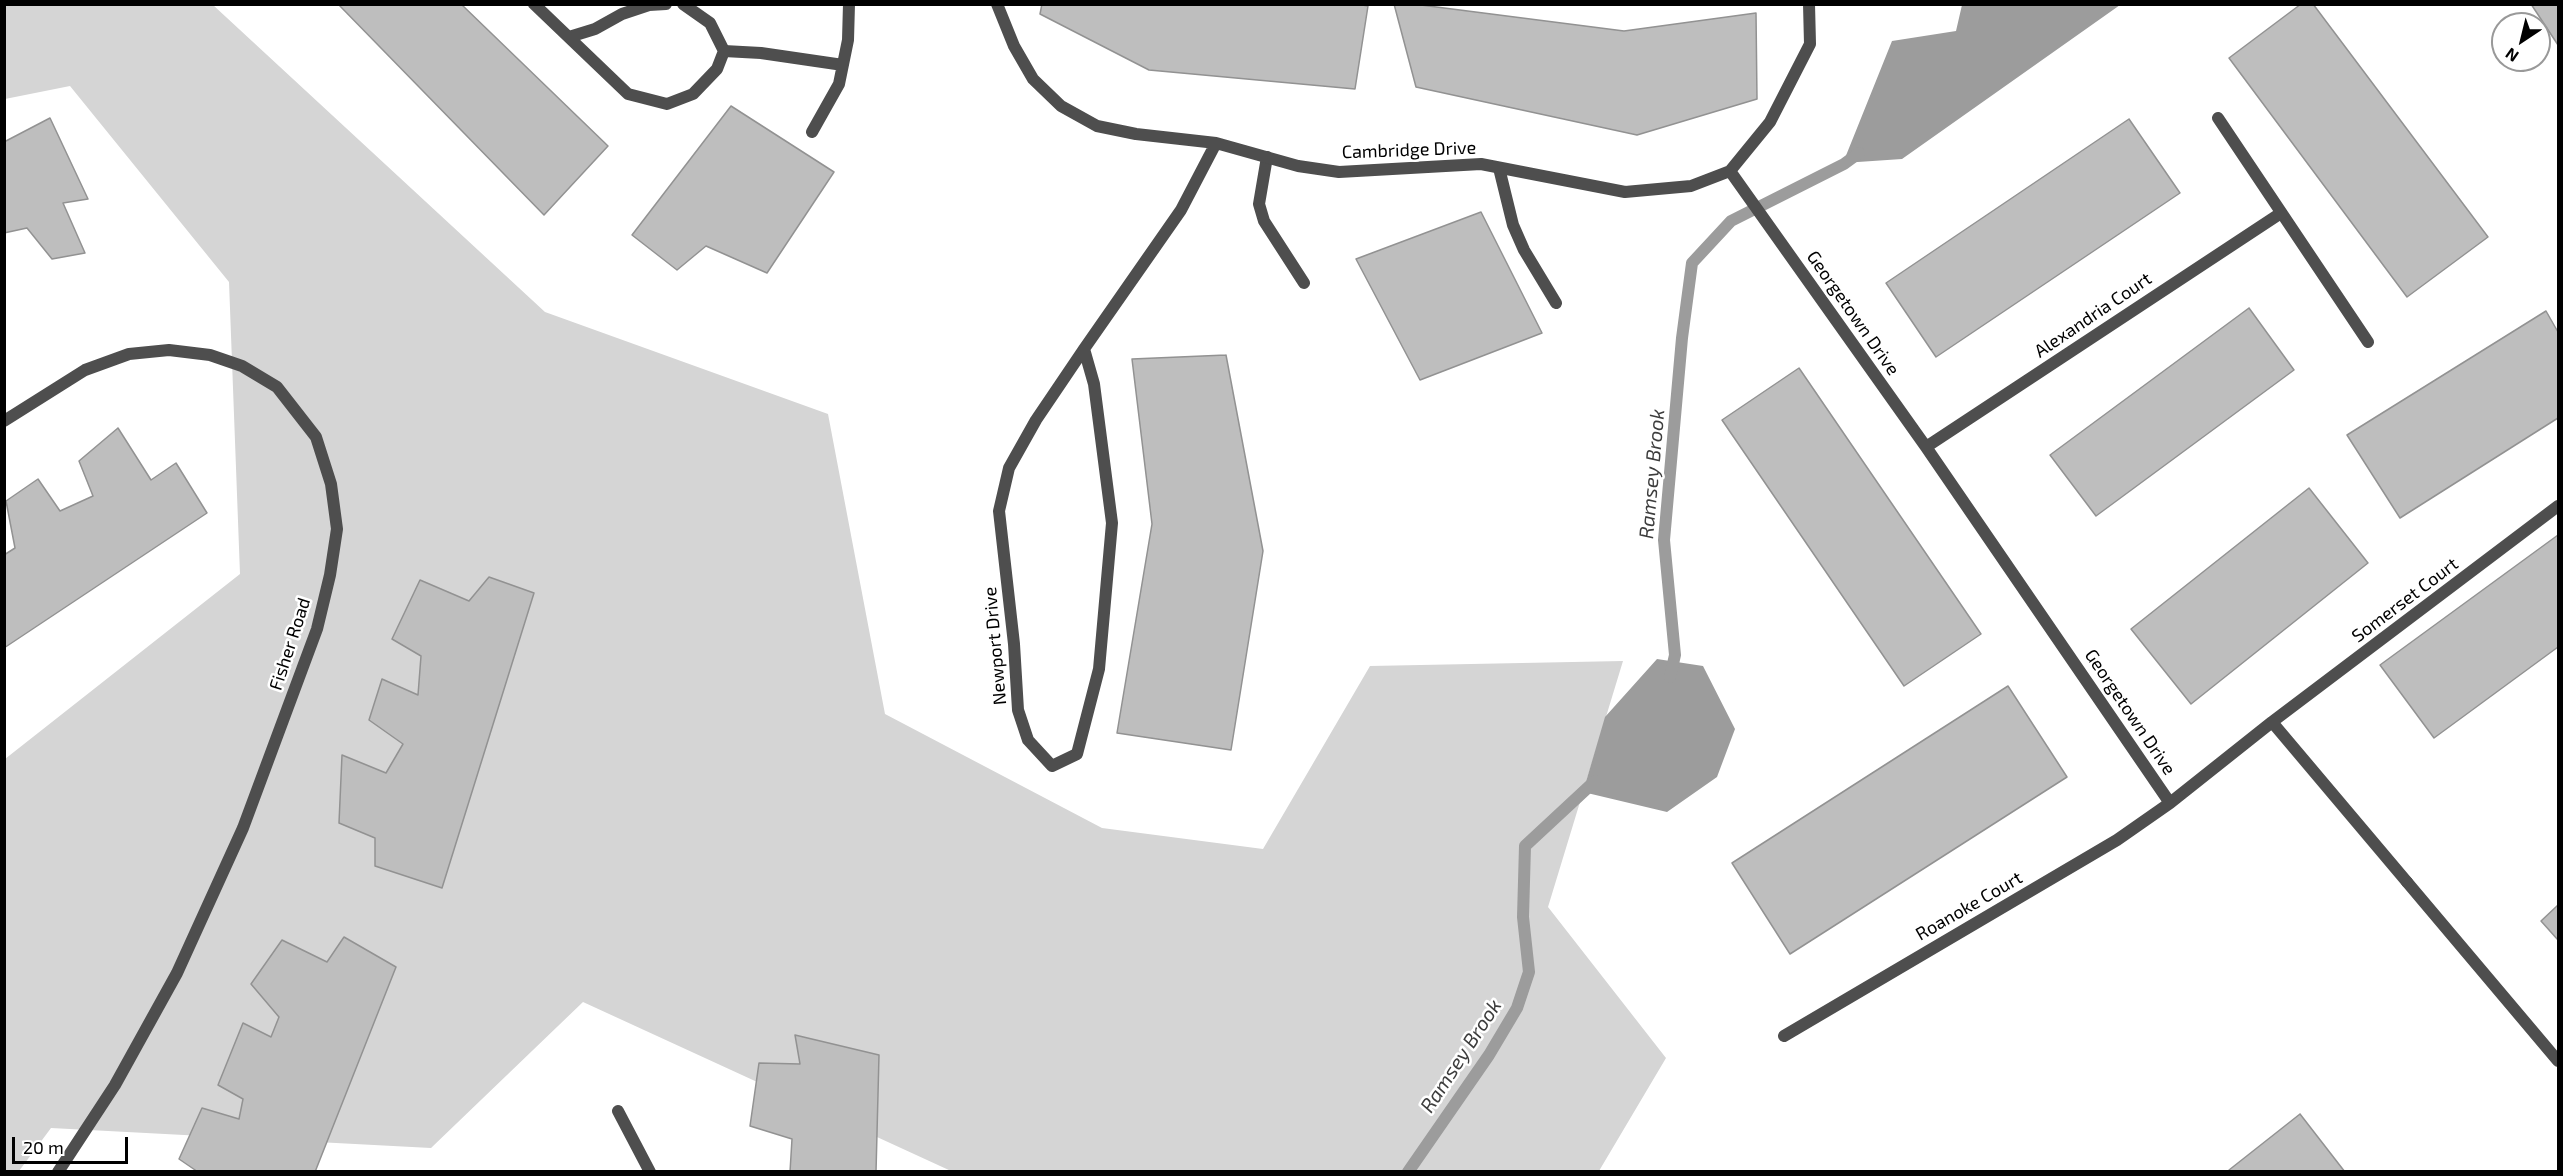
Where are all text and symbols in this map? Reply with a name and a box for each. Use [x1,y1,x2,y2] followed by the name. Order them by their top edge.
[2491,12,2551,72] north arrow
[2501,44,2522,67] text: N
[1341,137,1477,163] street label: Cambridge Drive
[1802,247,1904,379] street label: Georgetown Drive
[2030,268,2156,362] street label: Alexandria Court
[1634,408,1670,540] water label: Ramsey Brook
[2348,553,2462,647] street label: Somerset Court
[979,586,1011,706] street label: Newport Drive
[265,595,315,693] street label: Fisher Road
[2080,645,2180,779] street label: Georgetown Drive
[1912,867,2026,945] street label: Roanoke Court
[1415,995,1507,1117] water label: Ramsey Brook
[15,1125,130,1163] scale bar
[23,1136,64,1158] text: 20 m

